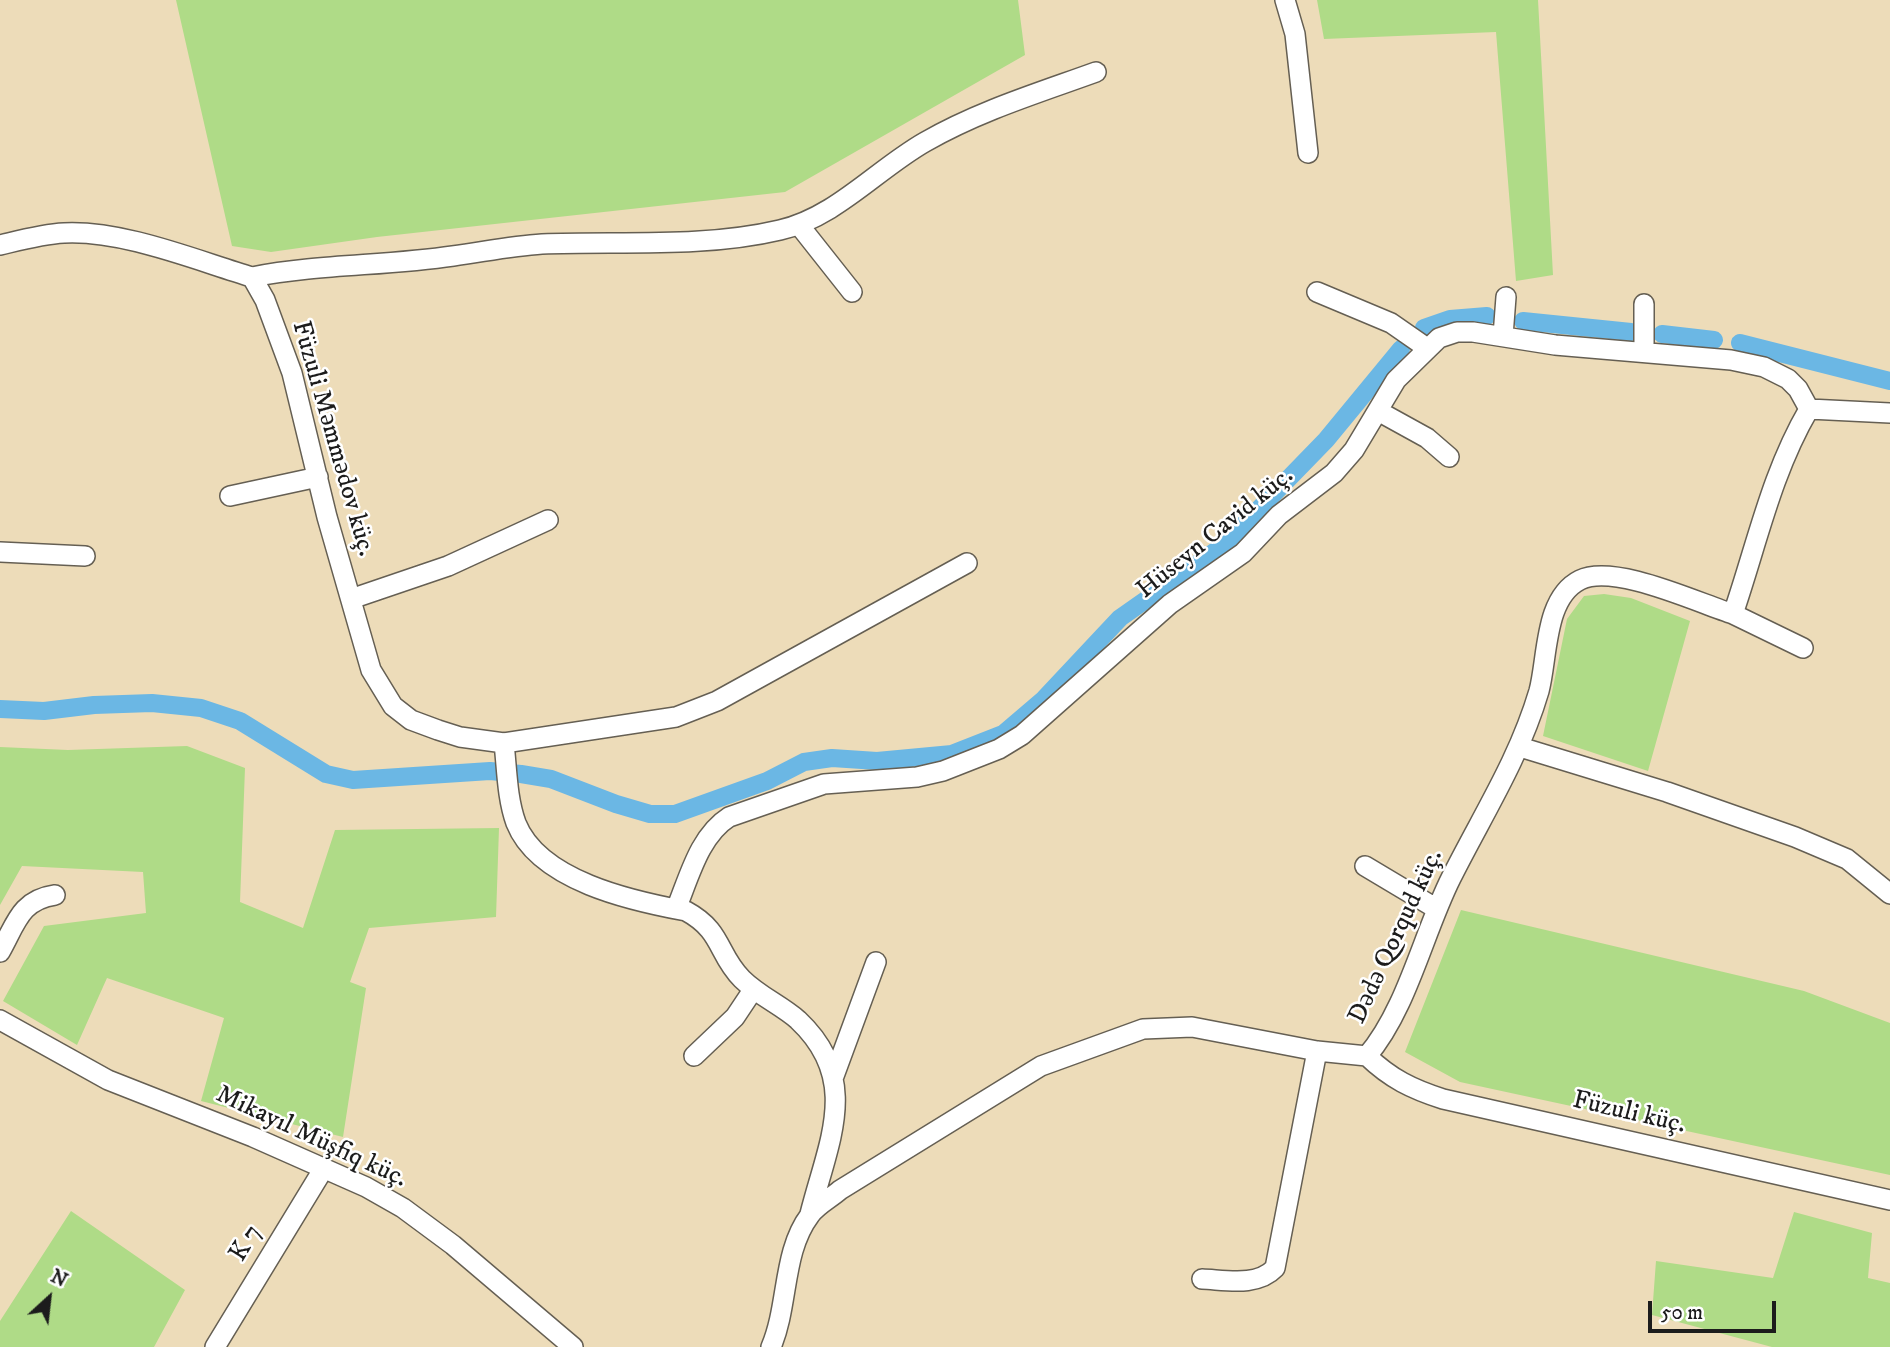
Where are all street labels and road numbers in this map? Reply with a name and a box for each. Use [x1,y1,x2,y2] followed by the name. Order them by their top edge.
[283,318,381,560] street label: Füzuli Məmmədov küç.
[1131,461,1301,607] street label: Hüseyn Cavid küç.
[1343,845,1451,1029] street label: Dədə Qorqud küç.
[211,1080,411,1196] street label: Mikayıl Müşfiq küç.
[1570,1086,1688,1142] street label: Füzuli küç.
[224,1220,270,1268] street label: K 7

